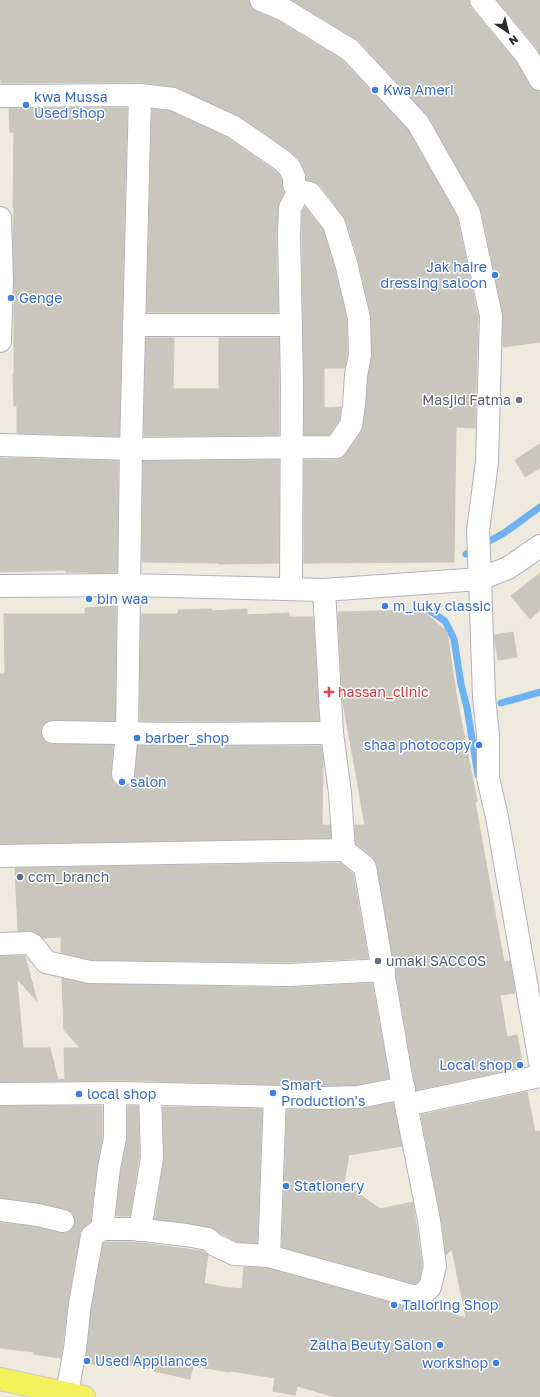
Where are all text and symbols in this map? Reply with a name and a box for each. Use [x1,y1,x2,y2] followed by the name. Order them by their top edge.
[488,12,528,52] north arrow
[507,33,521,48] text: N
[383,81,454,98] place label: Kwa Ameri
[370,85,380,95] marker: Kwa Ameri
[34,88,108,121] place label: kwa Mussa Used shop
[21,100,31,110] marker: kwa Mussa Used shop
[381,258,487,291] place label: Jak haire dressing saloon
[490,270,500,280] marker: Jak haire dressing saloon
[19,289,62,306] place label: Genge
[6,293,16,303] marker: Genge
[422,391,511,408] place label: Masjid Fatma
[514,395,524,405] marker: Masjid Fatma
[97,590,148,607] place label: bin waa
[84,594,94,604] marker: bin waa
[393,597,491,614] place label: m_luky classic
[380,601,390,611] marker: m_luky classic
[338,683,429,700] place label: hassan_clinic
[323,686,335,698] marker: hassan_clinic
[145,729,229,746] place label: barber_shop
[132,733,142,743] marker: barber_shop
[364,736,471,753] place label: shaa photocopy
[474,740,484,750] marker: shaa photocopy
[130,773,167,790] place label: salon
[117,777,127,787] marker: salon
[28,868,109,885] place label: ccm_branch
[15,872,25,882] marker: ccm_branch
[386,952,486,969] place label: umaki SACCOS
[373,956,383,966] marker: umaki SACCOS
[439,1056,512,1073] place label: Local shop
[515,1060,525,1070] marker: Local shop
[281,1076,365,1109] place label: Smart Production's
[87,1085,156,1102] place label: local shop
[268,1088,278,1098] marker: Smart Production's
[74,1089,84,1099] marker: local shop
[294,1177,364,1194] place label: Stationery
[281,1181,291,1191] marker: Stationery
[402,1296,498,1313] place label: Tailoring Shop
[389,1300,399,1310] marker: Tailoring Shop
[310,1336,432,1353] place label: Zalha Beuty Salon
[435,1340,445,1350] marker: Zalha Beuty Salon
[95,1352,207,1369] place label: Used Appliances
[422,1354,488,1371] place label: workshop
[82,1356,92,1366] marker: Used Appliances
[491,1358,501,1368] marker: workshop

